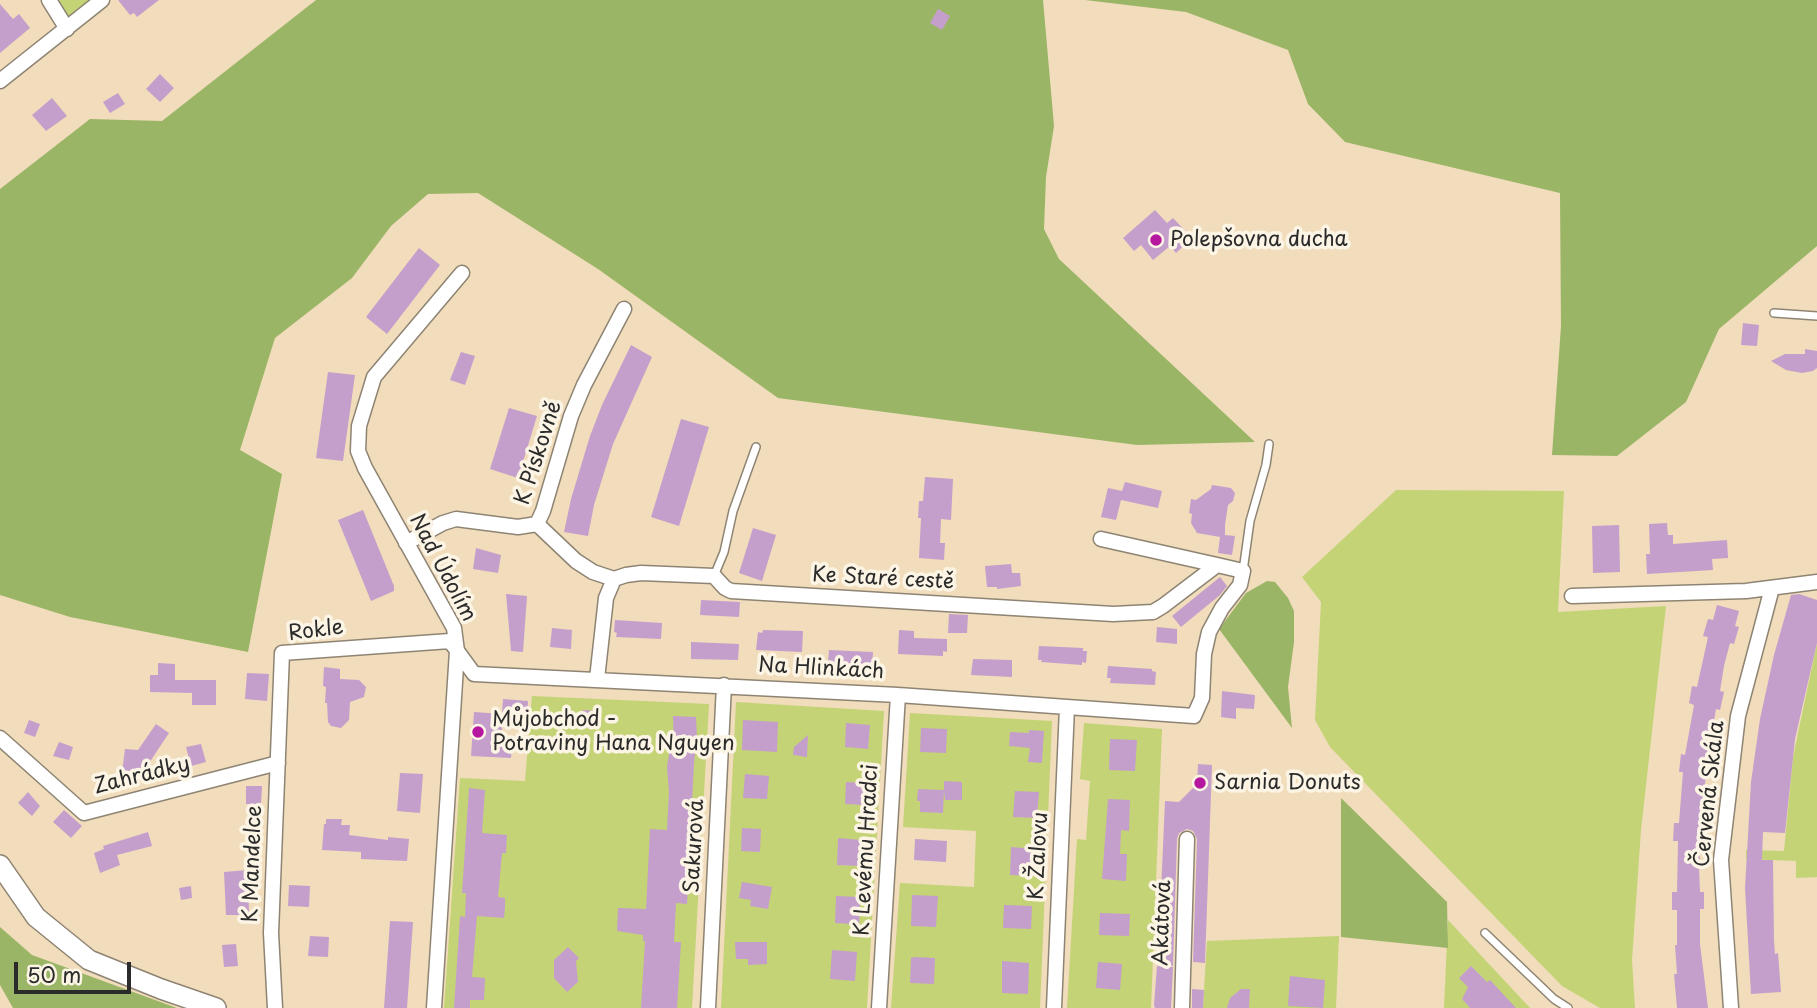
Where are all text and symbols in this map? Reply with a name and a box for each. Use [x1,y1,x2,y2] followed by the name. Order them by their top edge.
[1170,227,1348,253] place label: Polepšovna ducha
[1148,232,1164,248] marker: Polepšovna ducha
[510,398,568,508] street label: K Pískovně
[403,510,481,626] street label: Nad Údolím
[811,563,955,595] street label: Ke Staré cestě
[287,615,345,647] street label: Rokle
[757,653,885,685] street label: Na Hlinkách
[492,707,735,757] place label: Můjobchod - Potraviny Hana Nguyen
[1690,719,1730,869] street label: Červená Skála
[470,724,486,740] marker: Můjobchod - Potraviny Hana Nguyen
[91,752,193,800] street label: Zahrádky
[850,763,884,937] street label: K Levému Hradci
[1214,770,1361,796] place label: Sarnia Donuts
[1192,775,1208,791] marker: Sarnia Donuts
[680,798,710,894] street label: Sakurová
[238,805,268,923] street label: K Mandelce
[1024,811,1054,901] street label: K Žalovu
[1149,880,1177,966] street label: Akátová
[18,948,135,992] scale bar
[27,958,81,990] text: 50 m

